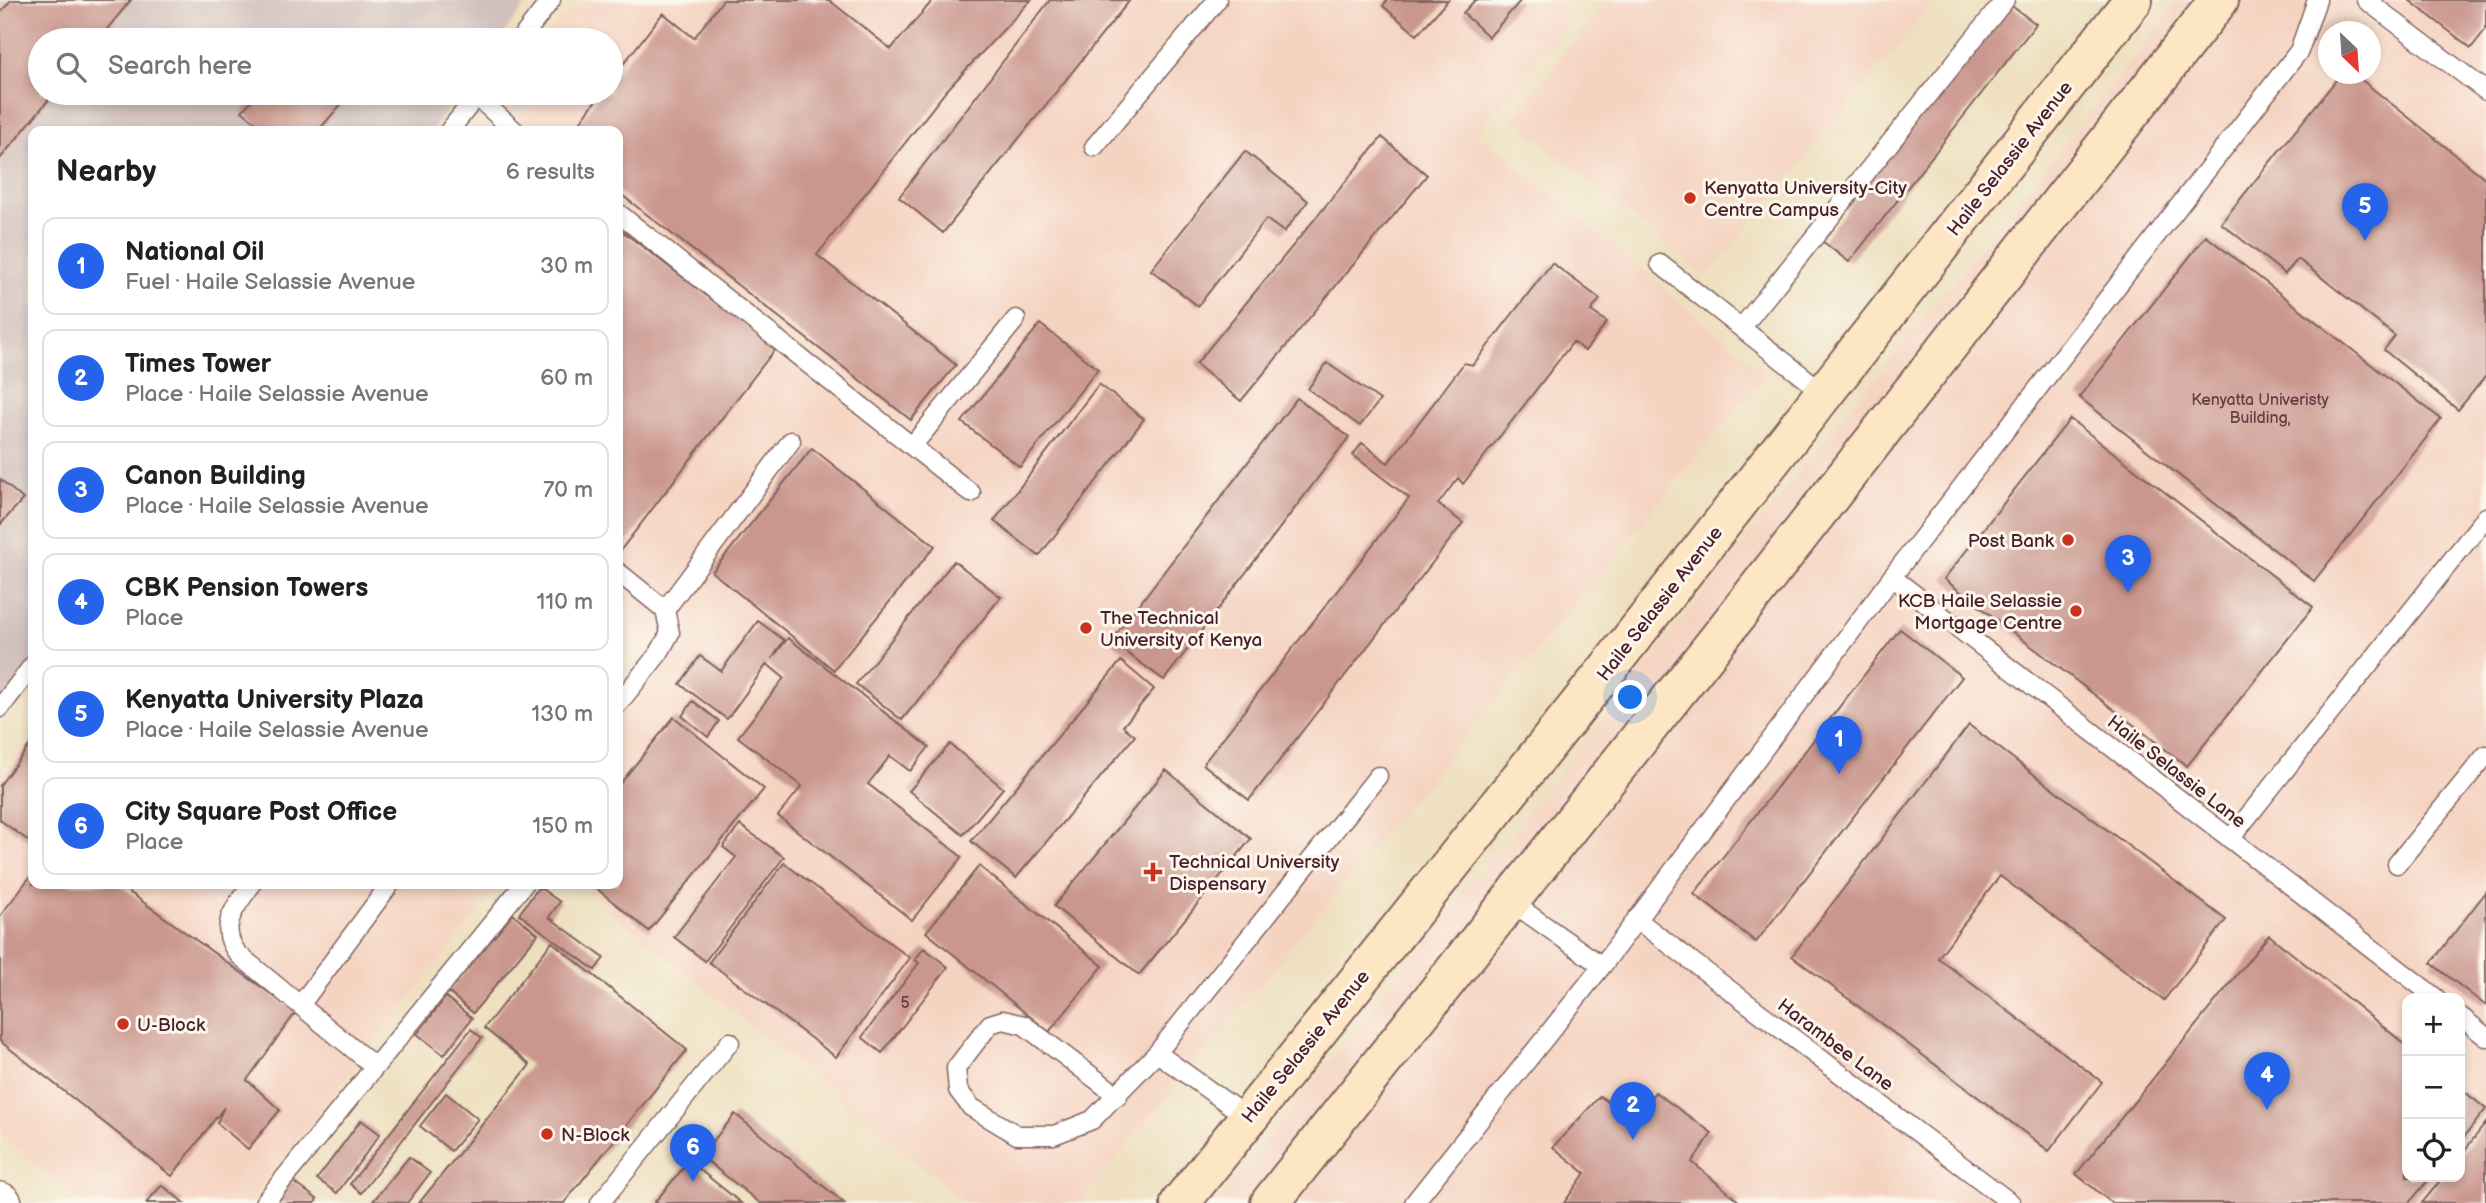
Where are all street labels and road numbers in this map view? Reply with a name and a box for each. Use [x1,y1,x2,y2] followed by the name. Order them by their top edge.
[1943,77,2078,241] street label: Haile Selassie Avenue
[1593,522,1728,686] street label: Haile Selassie Avenue
[2102,711,2250,833] street label: Haile Selassie Lane
[1237,966,1375,1128] street label: Haile Selassie Avenue
[1773,994,1898,1096] street label: Harambee Lane

